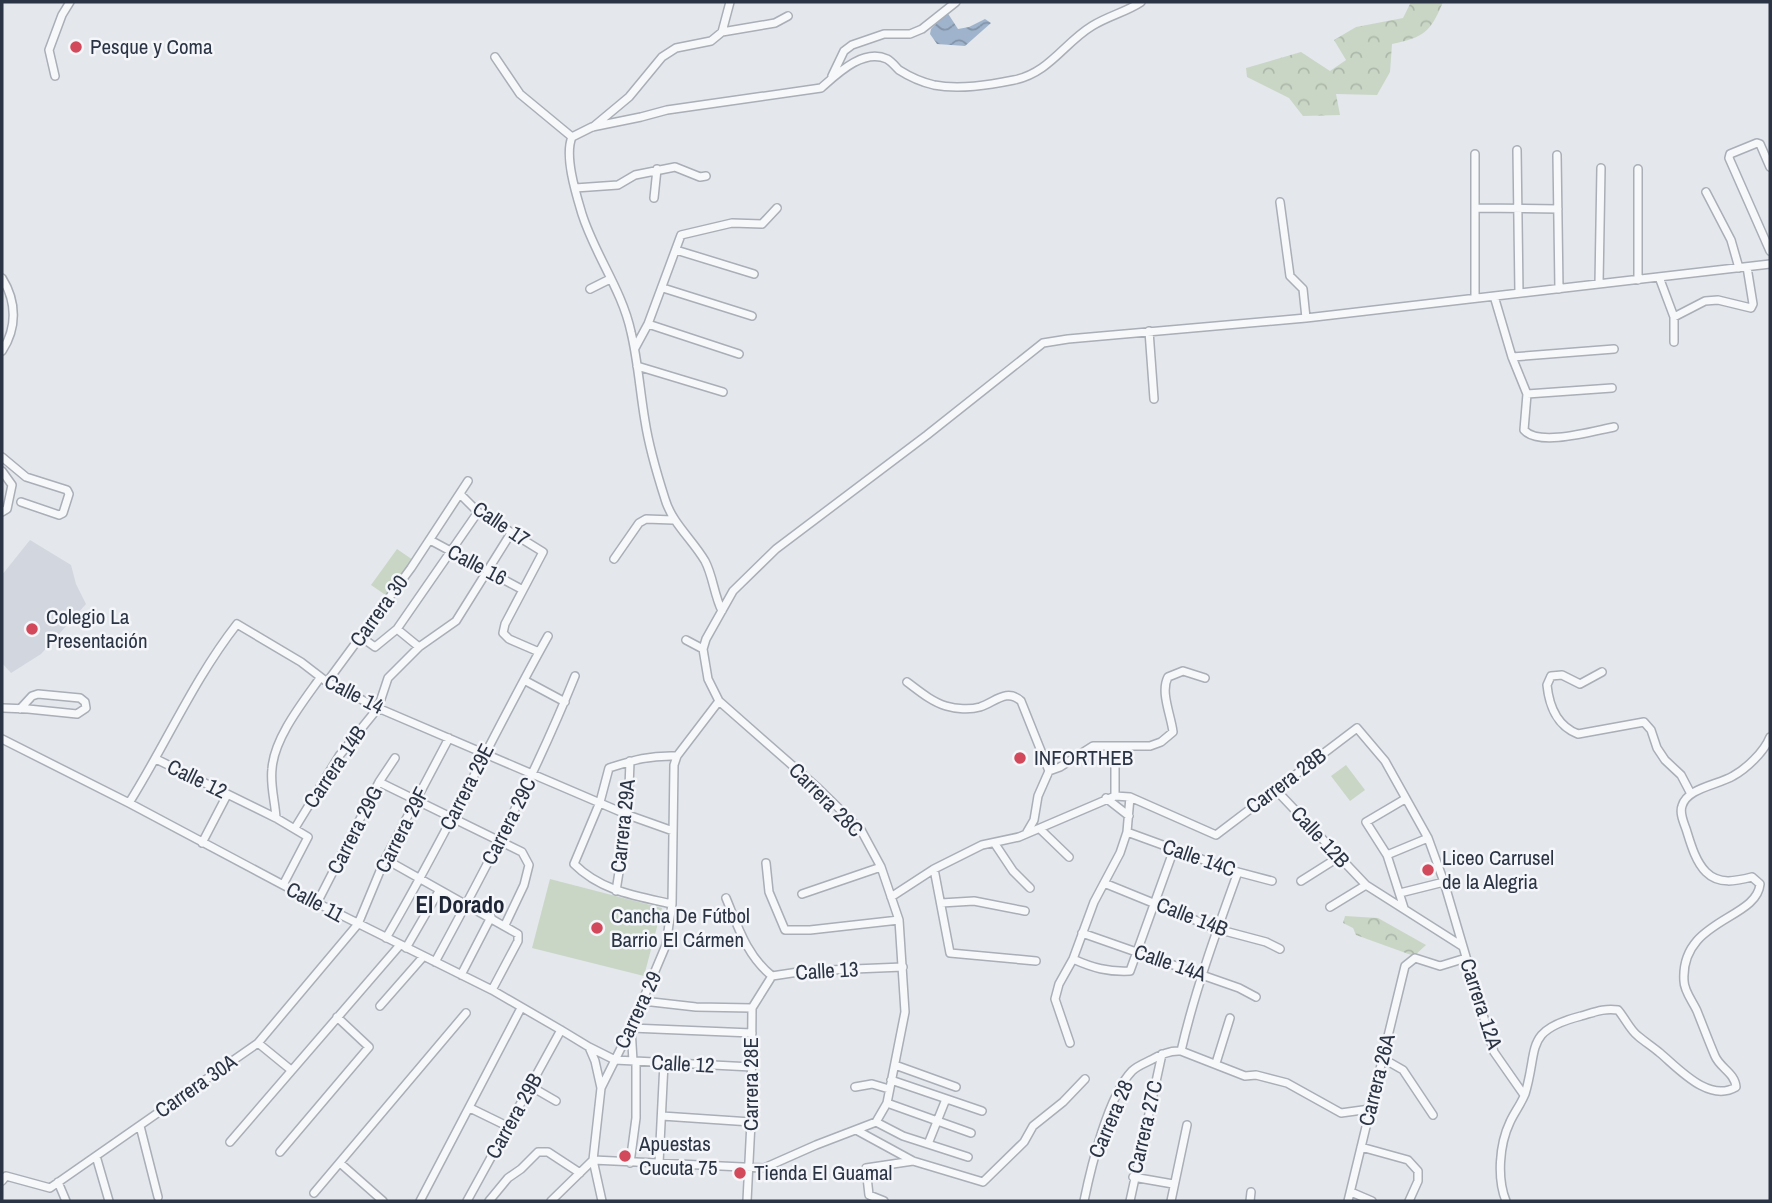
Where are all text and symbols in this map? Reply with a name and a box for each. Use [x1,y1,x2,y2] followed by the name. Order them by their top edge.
[90,32,213,61] place label: Pesque y Coma
[68,39,84,55] marker: Pesque y Coma
[467,494,536,553] street label: Calle 17
[443,537,512,592] street label: Calle 16
[343,569,415,653] street label: Carrera 30
[46,602,147,655] place label: Colegio La Presentación
[24,621,40,637] marker: Colegio La Presentación
[320,666,389,721] street label: Calle 14
[296,720,373,814] street label: Carrera 14B
[432,738,501,835] street label: Carrera 29E
[1240,741,1332,820] street label: Carrera 28B
[1034,743,1133,772] place label: INFORTHEB
[1012,750,1028,766] marker: INFORTHEB
[162,752,232,805] street label: Calle 12
[783,756,870,843] street label: Carrera 28C
[474,772,543,870] street label: Carrera 29C
[603,777,642,874] street label: Carrera 29A
[320,781,389,879] street label: Carrera 29G
[368,782,436,878] street label: Carrera 29F
[1284,799,1356,874] street label: Calle 12B
[1159,832,1240,884] street label: Calle 14C
[1442,843,1554,896] place label: Liceo Carrusel de la Alegria
[1420,862,1436,878] marker: Liceo Carrusel de la Alegria
[281,874,350,929] street label: Calle 11
[415,889,505,920] district label: El Dorado
[1152,890,1232,943] street label: Calle 14B
[611,901,750,954] place label: Cancha De Fútbol Barrio El Cármen
[589,920,605,936] marker: Cancha De Fútbol Barrio El Cármen
[1130,937,1211,989] street label: Calle 14A
[795,954,859,987] street label: Calle 13
[1453,955,1510,1053] street label: Carrera 12A
[607,966,668,1053] street label: Carrera 29
[1351,1030,1402,1129] street label: Carrera 26A
[736,1037,765,1131] street label: Carrera 28E
[149,1047,243,1124] street label: Carrera 30A
[651,1047,715,1080] street label: Calle 12
[478,1068,549,1164] street label: Carrera 29B
[1081,1075,1140,1162] street label: Carrera 28
[1120,1077,1169,1176] street label: Carrera 27C
[638,1129,718,1182] place label: Apuestas Cucuta 75
[617,1148,633,1164] marker: Apuestas Cucuta 75
[754,1158,892,1187] place label: Tienda El Guamal
[732,1165,748,1181] marker: Tienda El Guamal

